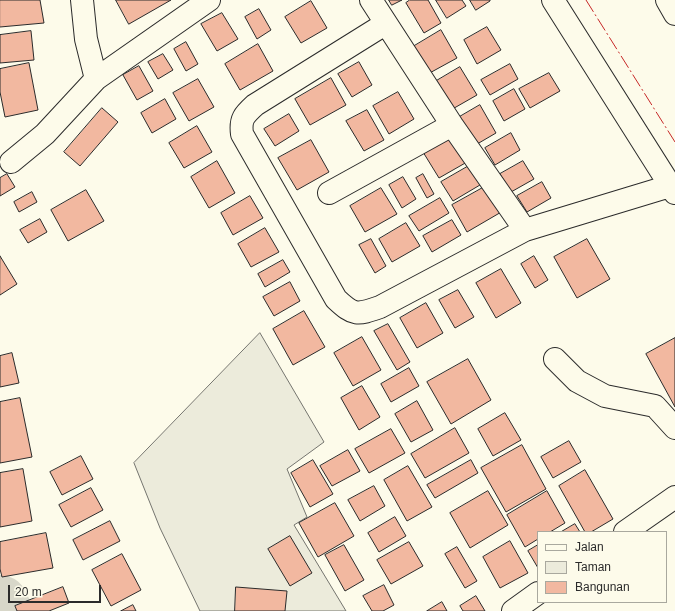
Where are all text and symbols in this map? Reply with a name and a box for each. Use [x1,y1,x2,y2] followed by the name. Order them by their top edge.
[537,531,667,603] legend
[575,540,604,554] text: Jalan
[575,560,611,574] text: Taman
[10,577,103,603] scale bar
[575,580,630,594] text: Bangunan
[15,585,42,599] text: 20 m

